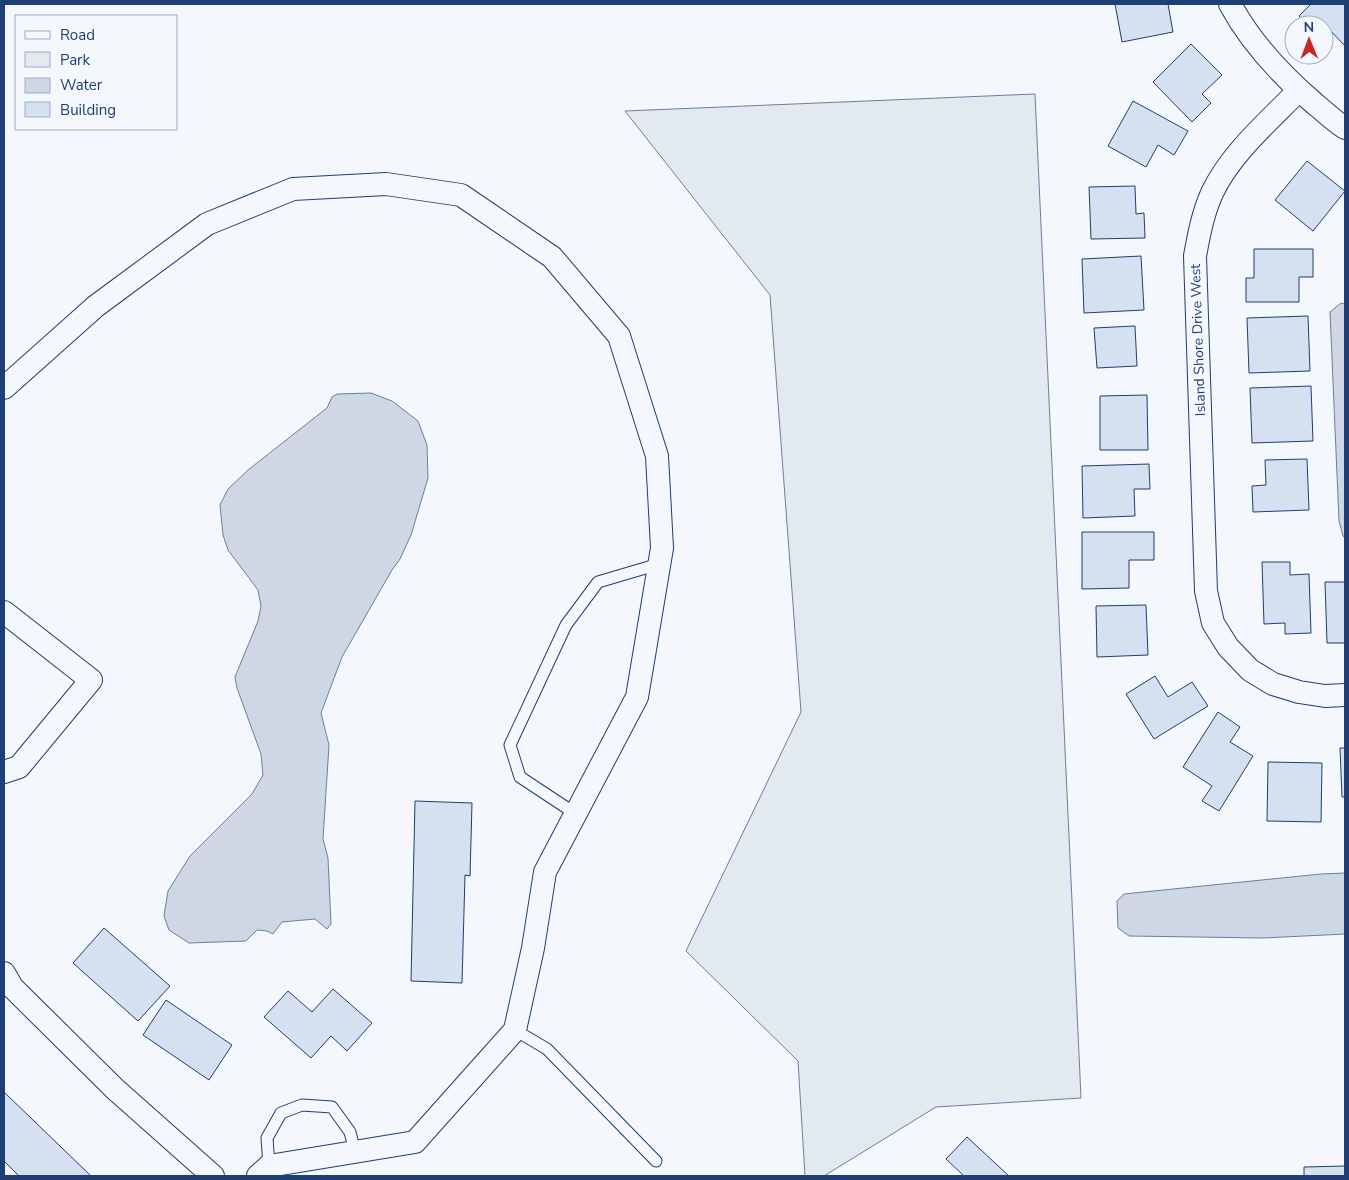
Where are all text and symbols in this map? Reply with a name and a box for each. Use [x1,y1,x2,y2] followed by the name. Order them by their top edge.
[15,15,178,130] legend
[1284,15,1334,65] north arrow
[1303,18,1314,37] text: N
[60,25,95,45] text: Road
[60,50,90,70] text: Park
[60,75,103,95] text: Water
[60,100,116,120] text: Building
[1186,263,1210,416] street label: Island Shore Drive West

